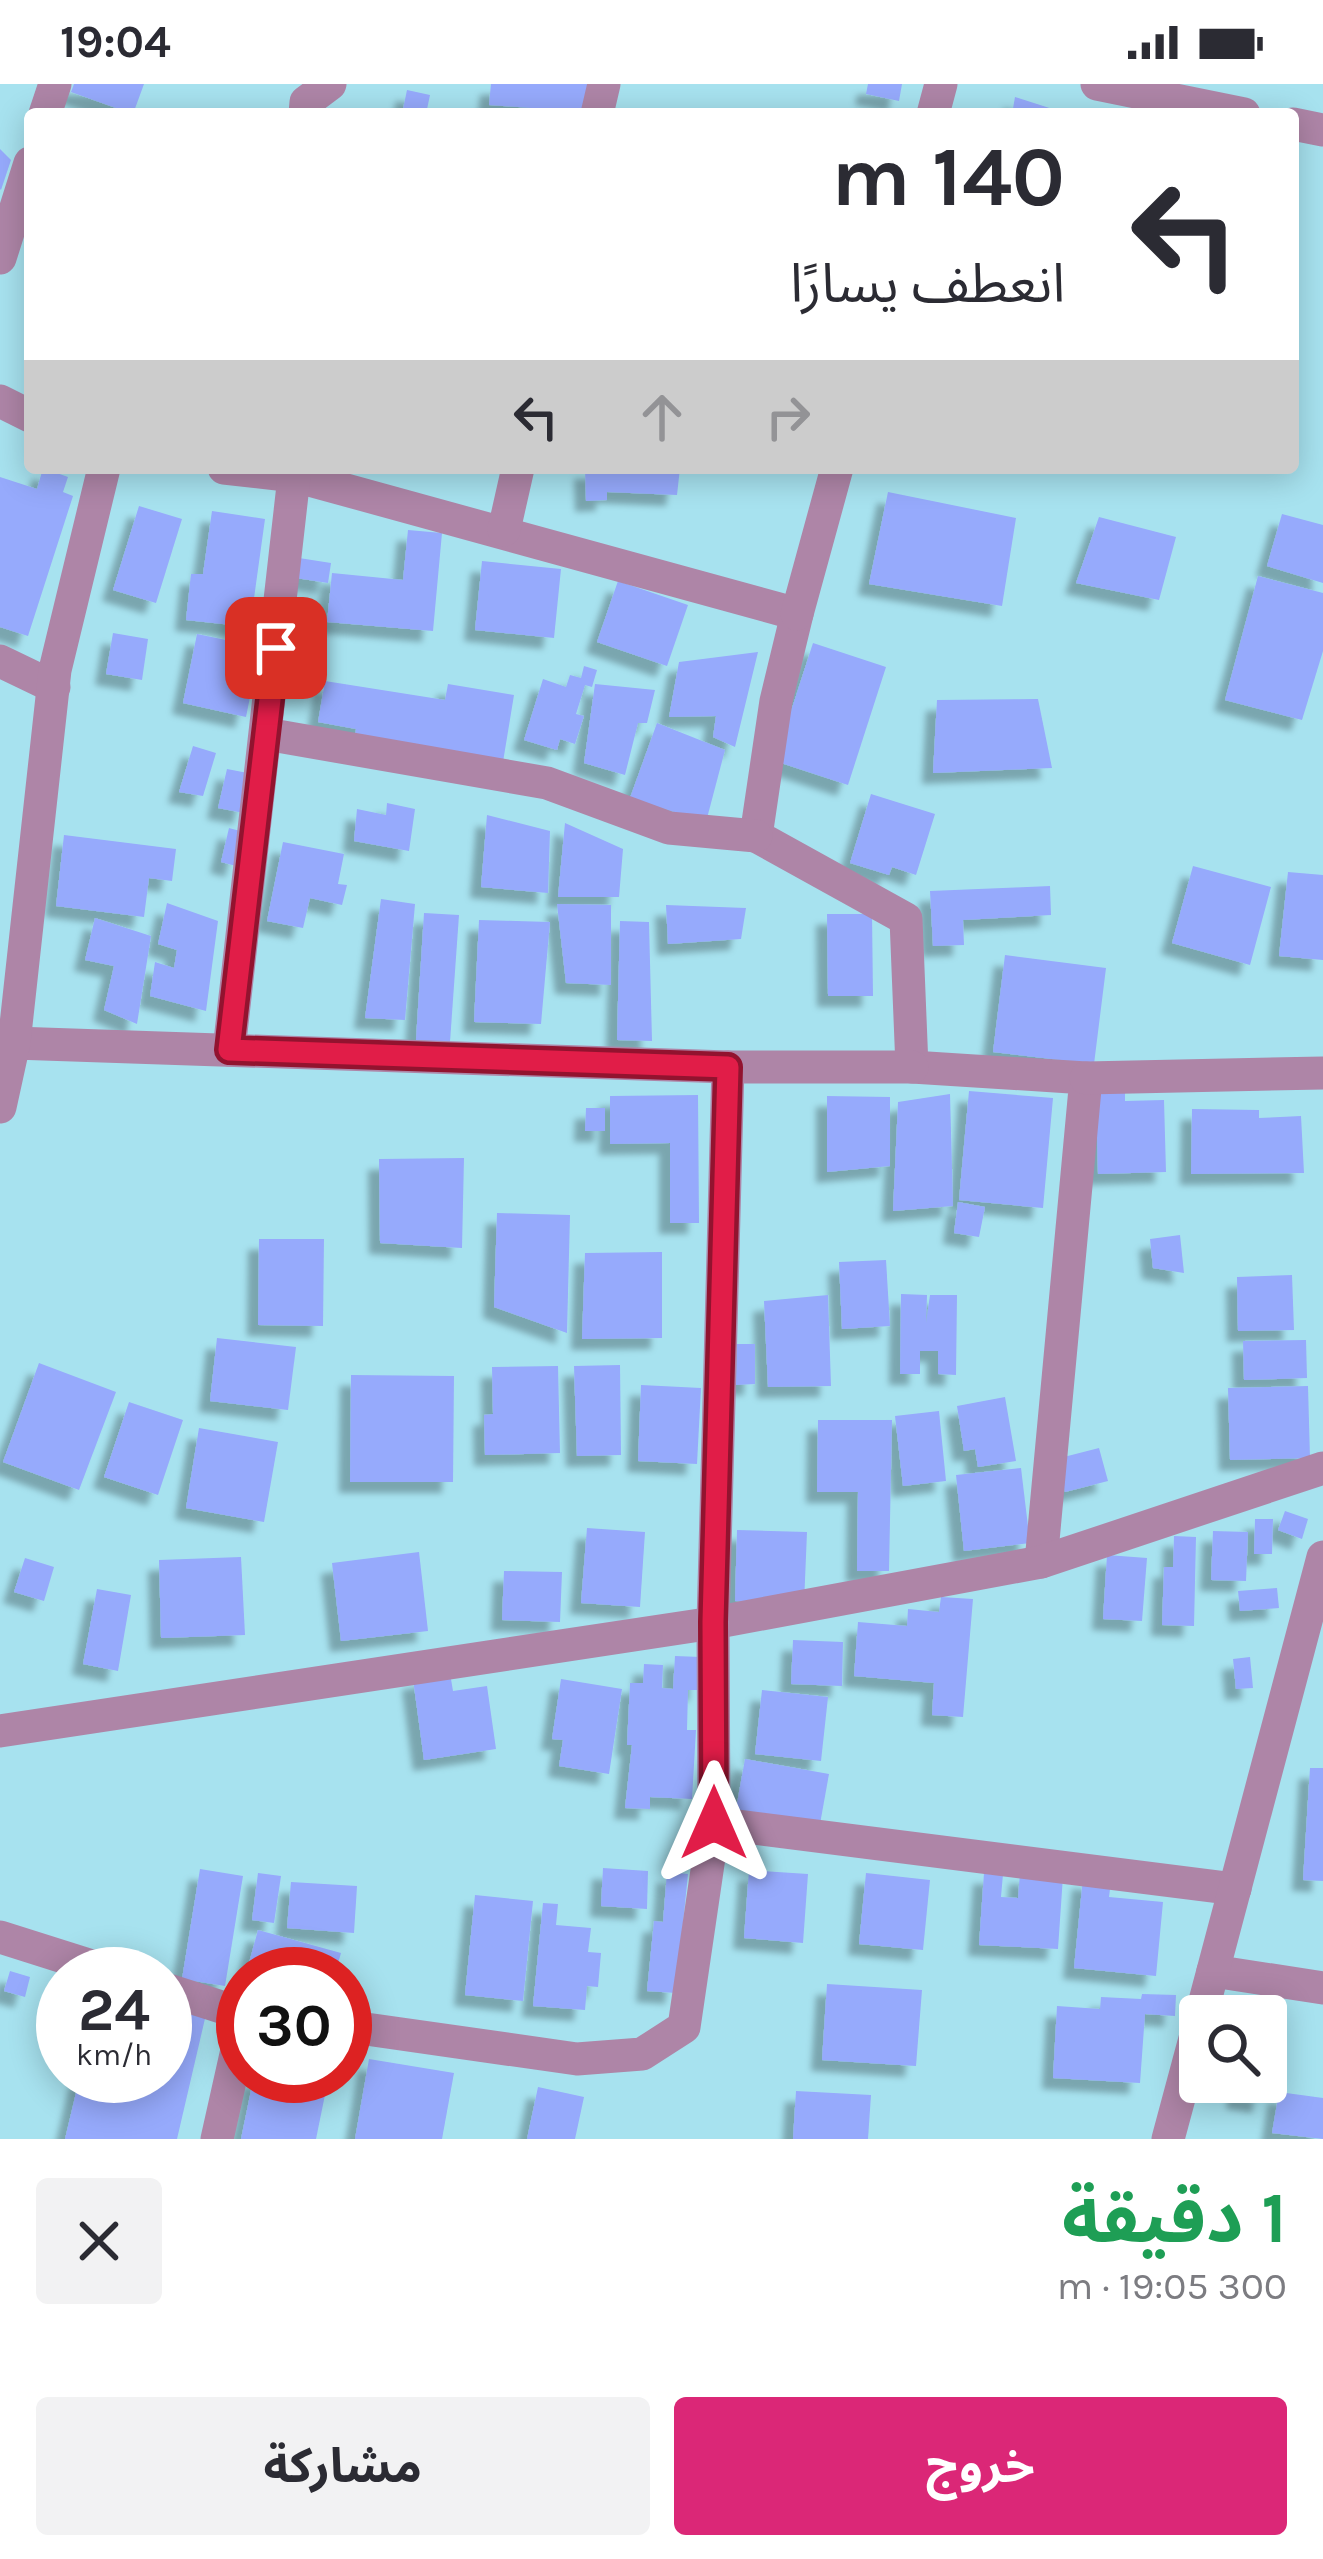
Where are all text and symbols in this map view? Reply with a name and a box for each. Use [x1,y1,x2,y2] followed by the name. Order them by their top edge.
[60,16,171,68] text: 19:04
[831,128,1065,226] text: 140 m
[1107,156,1263,312] icon: left
[790,252,1065,316] text: انعطف يسارًا
[503,384,569,450] icon: left
[629,384,695,450] icon: ahead
[755,384,821,450] icon: right
[225,597,327,699] pin
[243,615,309,681] icon: arrive
[651,1760,777,1886] position arrow
[216,1947,372,2103] speed limit sign: 30
[78,1975,150,2045] text: 24
[1179,1995,1287,2103] map controls
[1179,1995,1287,2103] button: search
[76,2037,152,2073] text: km/h
[1062,2176,1287,2260] text: 1 دقيقة
[36,2178,162,2304] button: close
[1057,2263,1287,2309] text: 300 m · 19:05
[36,2397,650,2535] button: مشاركة
[674,2397,1287,2535] button: خروج

